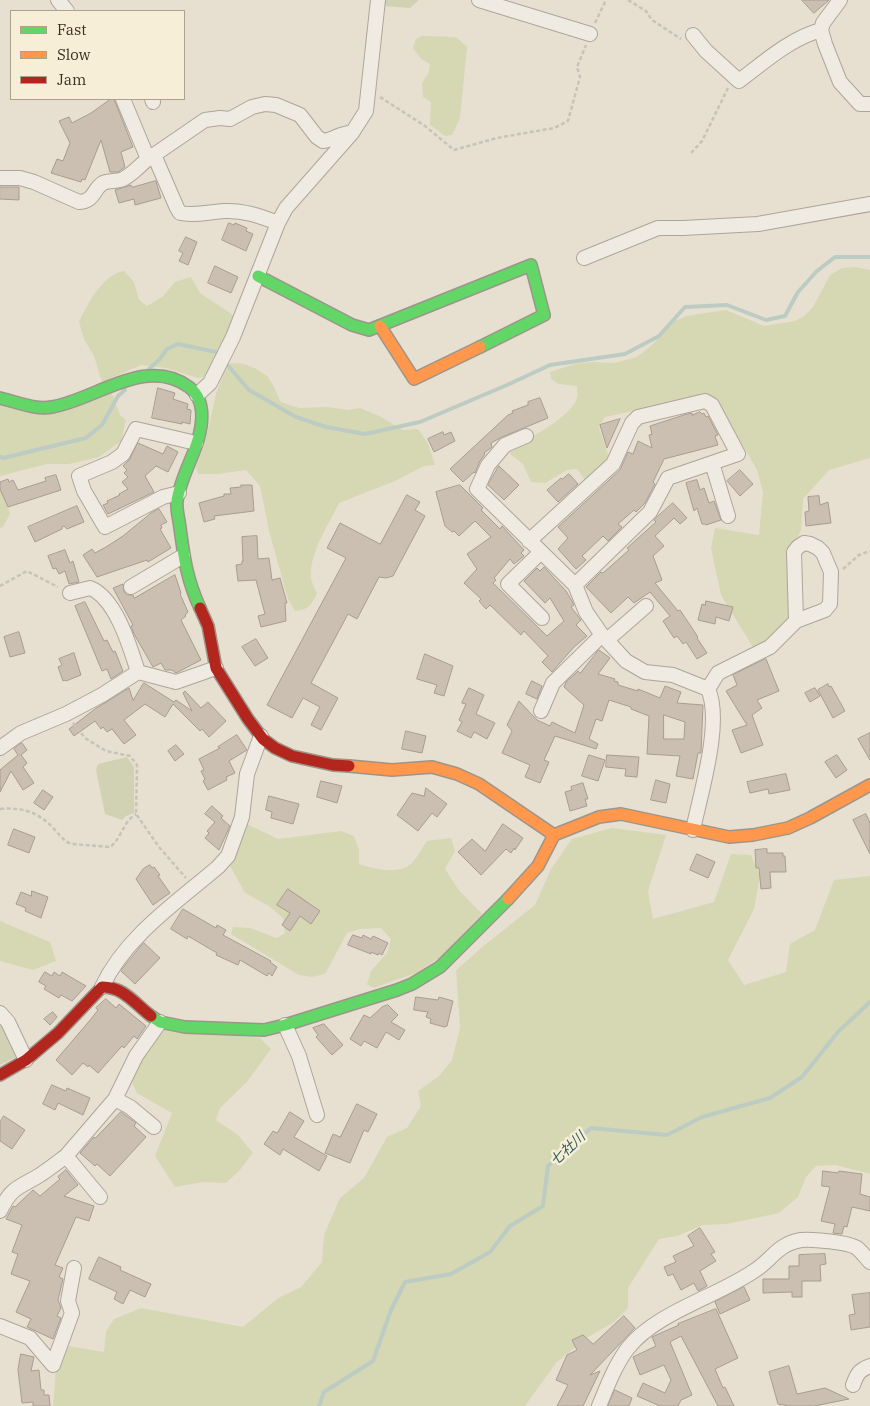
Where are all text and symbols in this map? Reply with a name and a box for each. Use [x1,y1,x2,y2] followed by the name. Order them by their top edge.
[10,10,185,100] legend
[57,20,87,39] text: Fast
[57,45,90,64] text: Slow
[57,70,86,89] text: Jam
[547,1129,589,1169] water label: 七社川

